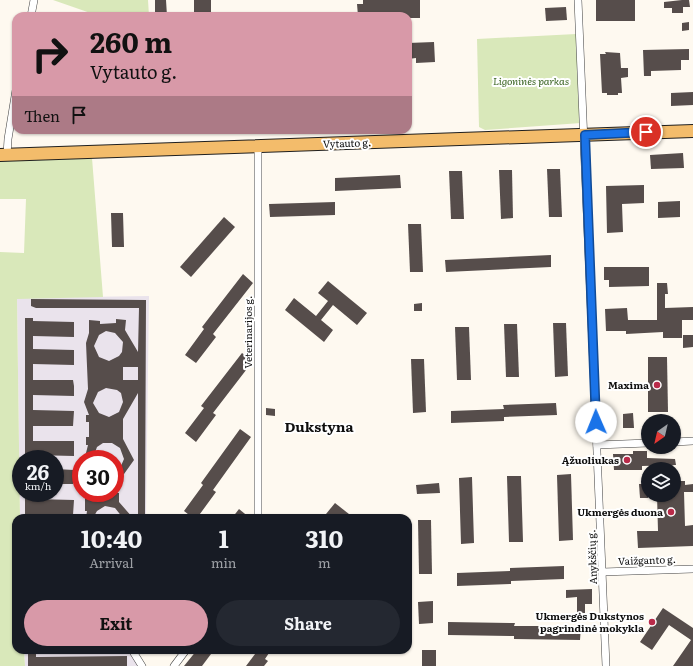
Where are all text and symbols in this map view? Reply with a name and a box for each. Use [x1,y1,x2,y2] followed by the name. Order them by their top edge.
[90,20,172,62] text: 260 m
[24,28,76,80] icon: right
[90,58,177,85] text: Vytauto g.
[493,73,569,88] park label: Ligoninės parkas
[24,104,60,127] text: Then
[68,104,90,126] icon: arrive
[629,115,663,149] pin
[635,121,657,143] icon: arrive
[322,134,371,151] street label: Vytauto g.
[240,296,255,368] street label: Veterinarijos g.
[608,377,649,392] place label: Maxima
[652,380,662,390] marker: Maxima
[575,401,617,443] position arrow
[641,414,681,454] north arrow
[641,414,681,502] map controls
[284,416,354,436] district label: Dukstyna
[72,450,124,502] speed limit sign: 30
[562,452,619,467] place label: Ąžuoliukas
[622,455,632,465] marker: Ąžuoliukas
[27,456,49,486] text: 26
[641,462,681,502] button: layers
[25,478,51,493] text: km/h
[577,504,663,519] place label: Ukmergės duona
[666,507,676,517] marker: Ukmergės duona
[81,520,142,555] text: 10:40
[219,520,229,555] text: 1
[305,520,343,555] text: 310
[583,529,600,585] street label: Anykščių g.
[618,551,676,568] street label: Vaižganto g.
[89,553,134,572] text: Arrival
[211,553,236,572] text: min
[318,553,331,572] text: m
[24,600,208,646] button: Exit
[216,600,400,646] button: Share
[536,608,644,635] place label: Ukmergės Dukstynos pagrindinė mokykla
[647,617,657,627] marker: Ukmergės Dukstynos pagrindinė mokykla

